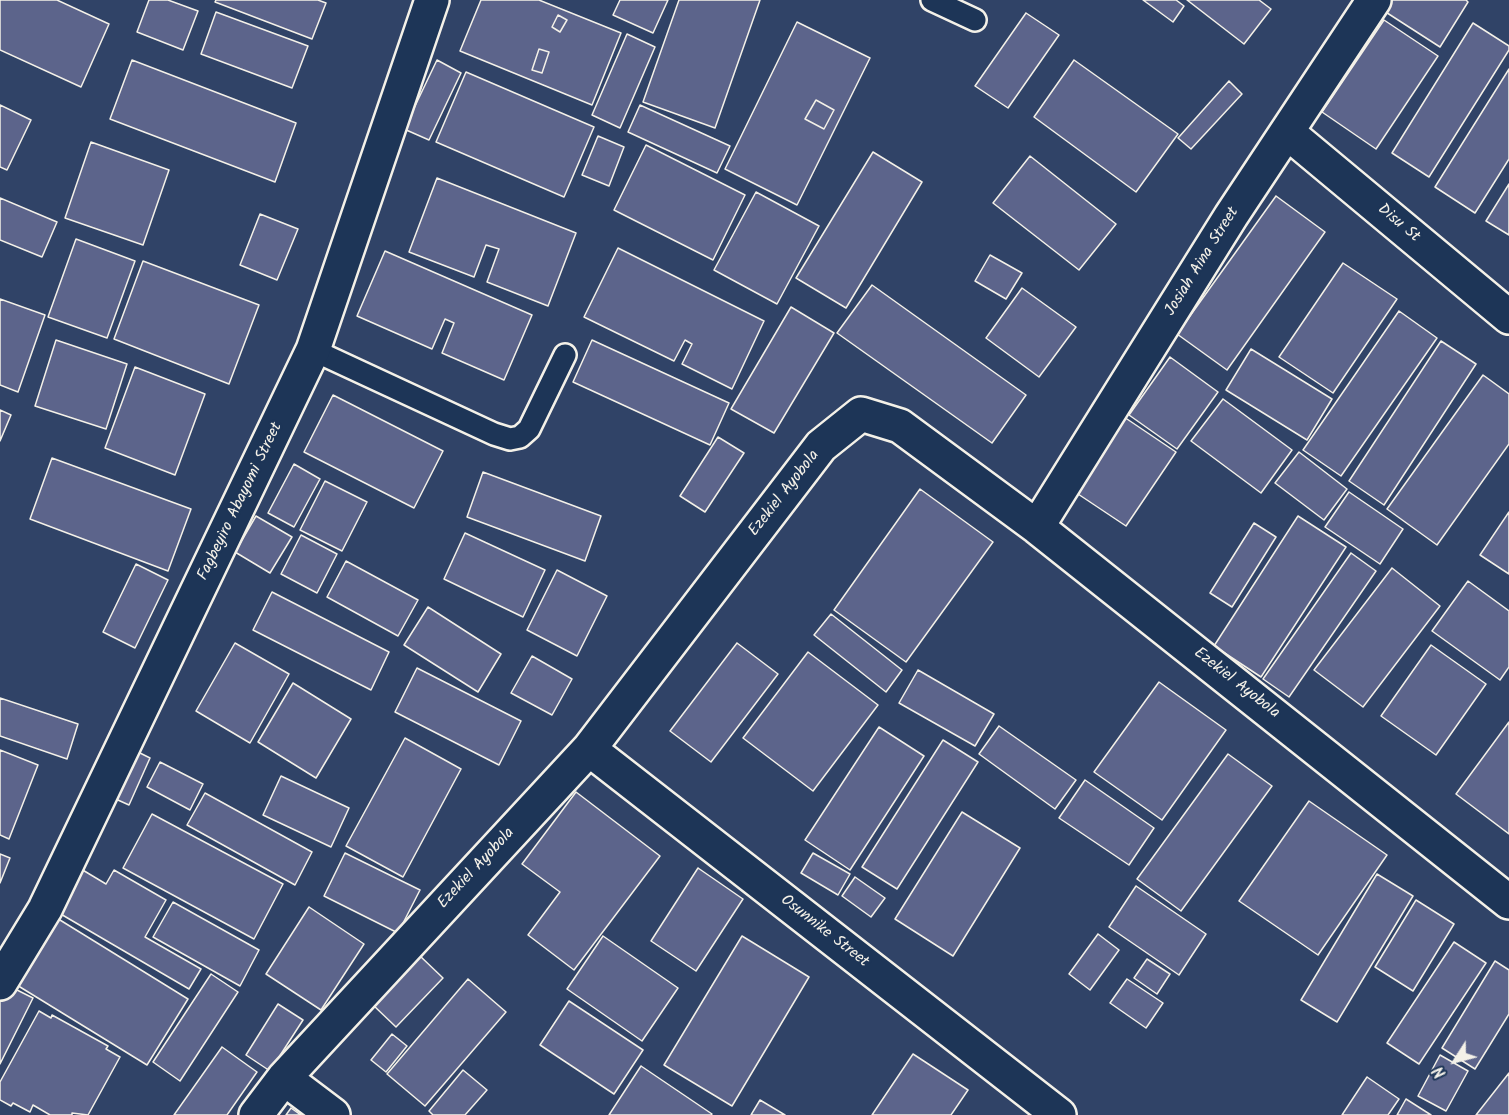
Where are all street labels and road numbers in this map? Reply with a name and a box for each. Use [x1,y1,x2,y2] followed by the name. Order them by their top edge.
[1373,201,1423,247] street label: Disu St
[1162,204,1244,320] street label: Josiah Aina Street
[194,420,288,584] street label: Fagbeyiro Abayomi Street
[745,447,825,541] street label: Ezekiel Ayobola
[1189,644,1283,724] street label: Ezekiel Ayobola
[435,824,519,914] street label: Ezekiel Ayobola
[776,892,872,972] street label: Osunnike Street

